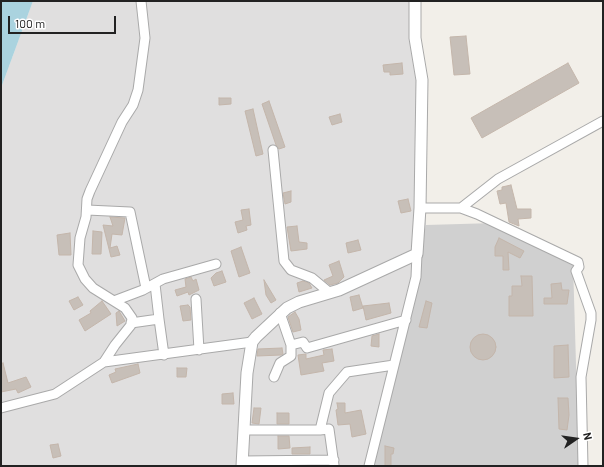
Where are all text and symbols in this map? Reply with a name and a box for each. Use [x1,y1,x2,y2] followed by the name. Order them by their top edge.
[10,8,118,34] scale bar
[15,16,45,30] text: 100 m
[556,419,596,459] north arrow
[581,431,595,441] text: N

